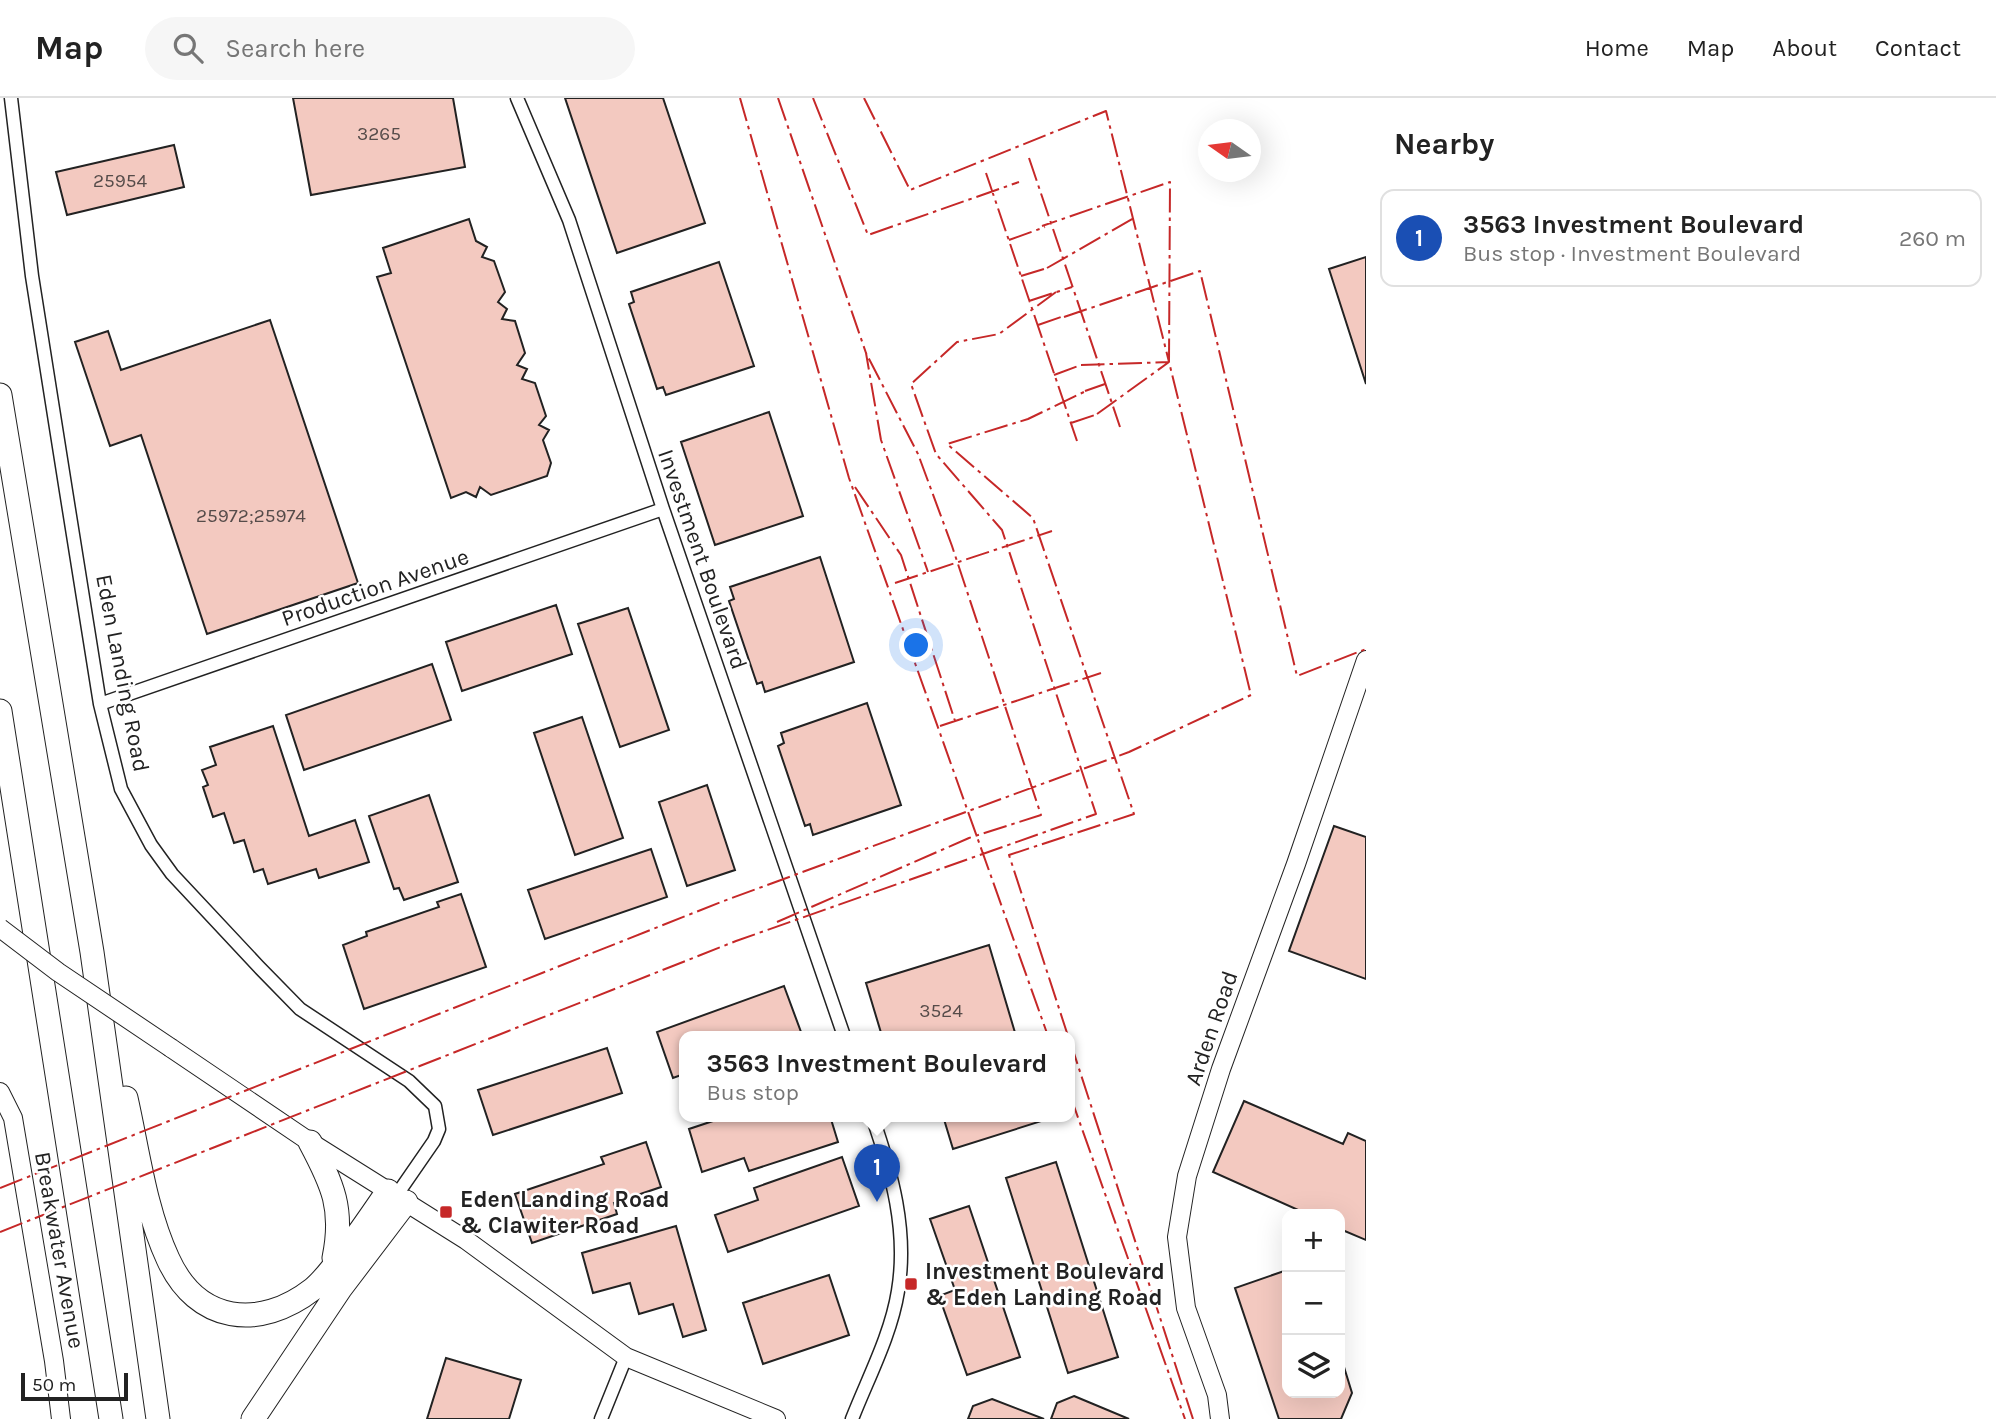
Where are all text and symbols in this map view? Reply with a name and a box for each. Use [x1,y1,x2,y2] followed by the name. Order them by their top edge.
[145,17,635,80] search box
[35,29,103,67] text: Map
[169,29,207,67] icon: search
[225,33,365,64] text: Search here
[1585,34,1649,62] text: Home
[1687,34,1734,62] text: Map
[1772,34,1837,62] text: About
[1875,34,1961,62] text: Contact
[1198,119,1261,182] north arrow
[357,123,401,145] house number: 3265
[1394,126,1494,162] text: Nearby
[93,170,147,192] house number: 25954
[1463,209,1804,240] text: 3563 Investment Boulevard
[1415,225,1423,252] text: 1
[1899,225,1966,252] text: 260 m
[1463,240,1802,267] text: Bus stop · Investment Boulevard
[652,446,753,673] street label: Investment Boulevard
[196,505,306,527] house number: 25972;25974
[278,543,472,632] street label: Production Avenue
[90,572,155,774] street label: Eden Landing Road
[899,628,933,662] your location
[1179,967,1244,1089] street label: Arden Road
[919,1000,963,1022] house number: 3524
[679,1031,1075,1122] popup
[706,1048,1048,1079] text: 3563 Investment Boulevard
[706,1079,799,1106] text: Bus stop
[854,1144,900,1202] pin: 1
[29,1150,90,1351] street label: Breakwater Avenue
[460,1186,670,1239] place label: Eden Landing Road & Clawiter Road
[438,1204,454,1220] marker: Eden Landing Road & Clawiter Road
[1282,1209,1345,1398] map controls
[1282,1209,1345,1272] button: +
[925,1258,1165,1311] place label: Investment Boulevard & Eden Landing Road
[1282,1272,1345,1335] button: −
[903,1276,919,1292] marker: Investment Boulevard & Eden Landing Road
[1282,1335,1345,1398] button: layers
[21,1370,128,1402] scale bar
[32,1374,76,1396] text: 50 m

